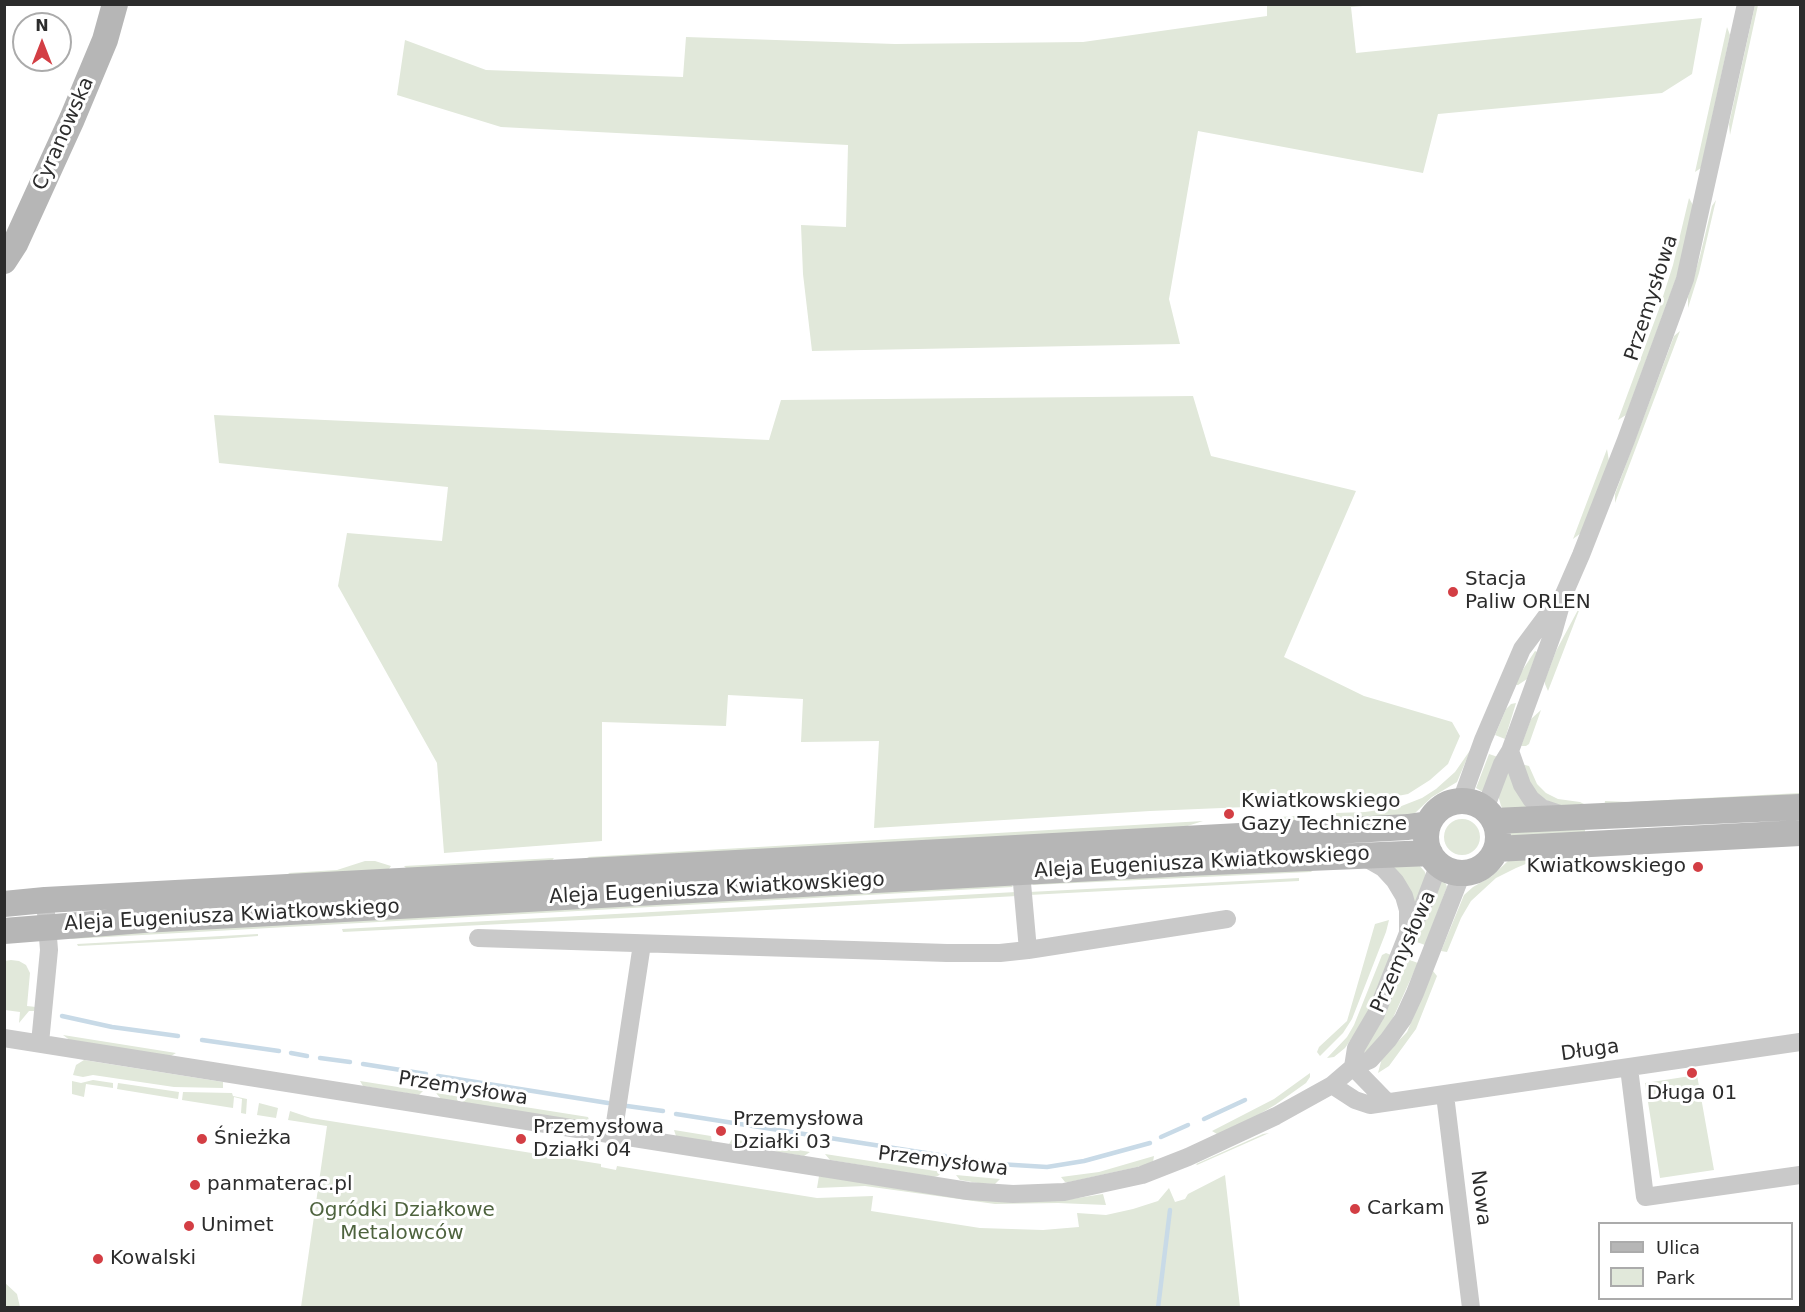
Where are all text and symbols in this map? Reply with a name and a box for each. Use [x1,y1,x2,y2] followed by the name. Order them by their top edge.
[12,12,72,72] north arrow
[35,16,49,35] text: N
[28,74,100,194] street label: Cyranowska
[1620,232,1684,364] street label: Przemysłowa
[1465,568,1591,615] place label: Stacja Paliw ORLEN
[1446,585,1460,599] marker: Stacja Paliw ORLEN
[1241,790,1407,837] place label: Kwiatkowskiego Gazy Techniczne
[1222,807,1236,821] marker: Kwiatkowskiego Gazy Techniczne
[1034,842,1370,884] street label: Aleja Eugeniusza Kwiatkowskiego
[1527,855,1686,879] place label: Kwiatkowskiego
[1691,860,1705,874] marker: Kwiatkowskiego
[549,868,885,910] street label: Aleja Eugeniusza Kwiatkowskiego
[1366,887,1442,1017] street label: Przemysłowa
[64,895,400,937] street label: Aleja Eugeniusza Kwiatkowskiego
[1559,1035,1621,1067] street label: Długa
[1685,1066,1699,1080] marker: Długa 01
[396,1067,530,1111] street label: Przemysłowa
[1647,1082,1737,1106] place label: Długa 01
[733,1108,864,1155] place label: Przemysłowa Działki 03
[533,1116,664,1163] place label: Przemysłowa Działki 04
[714,1124,728,1138] marker: Przemysłowa Działki 03
[214,1127,291,1151] place label: Śnieżka
[195,1132,209,1146] marker: Śnieżka
[514,1132,528,1146] marker: Przemysłowa Działki 04
[877,1142,1009,1182] street label: Przemysłowa
[1465,1169,1495,1227] street label: Nowa
[207,1173,353,1197] place label: panmaterac.pl
[188,1178,202,1192] marker: panmaterac.pl
[1367,1197,1444,1221] place label: Carkam
[309,1199,495,1246] park label: Ogródki Działkowe Metalowców
[1348,1202,1362,1216] marker: Carkam
[201,1214,274,1238] place label: Unimet
[182,1219,196,1233] marker: Unimet
[1598,1222,1793,1300] legend
[1656,1237,1700,1258] text: Ulica
[110,1247,196,1271] place label: Kowalski
[91,1252,105,1266] marker: Kowalski
[1656,1267,1695,1288] text: Park

